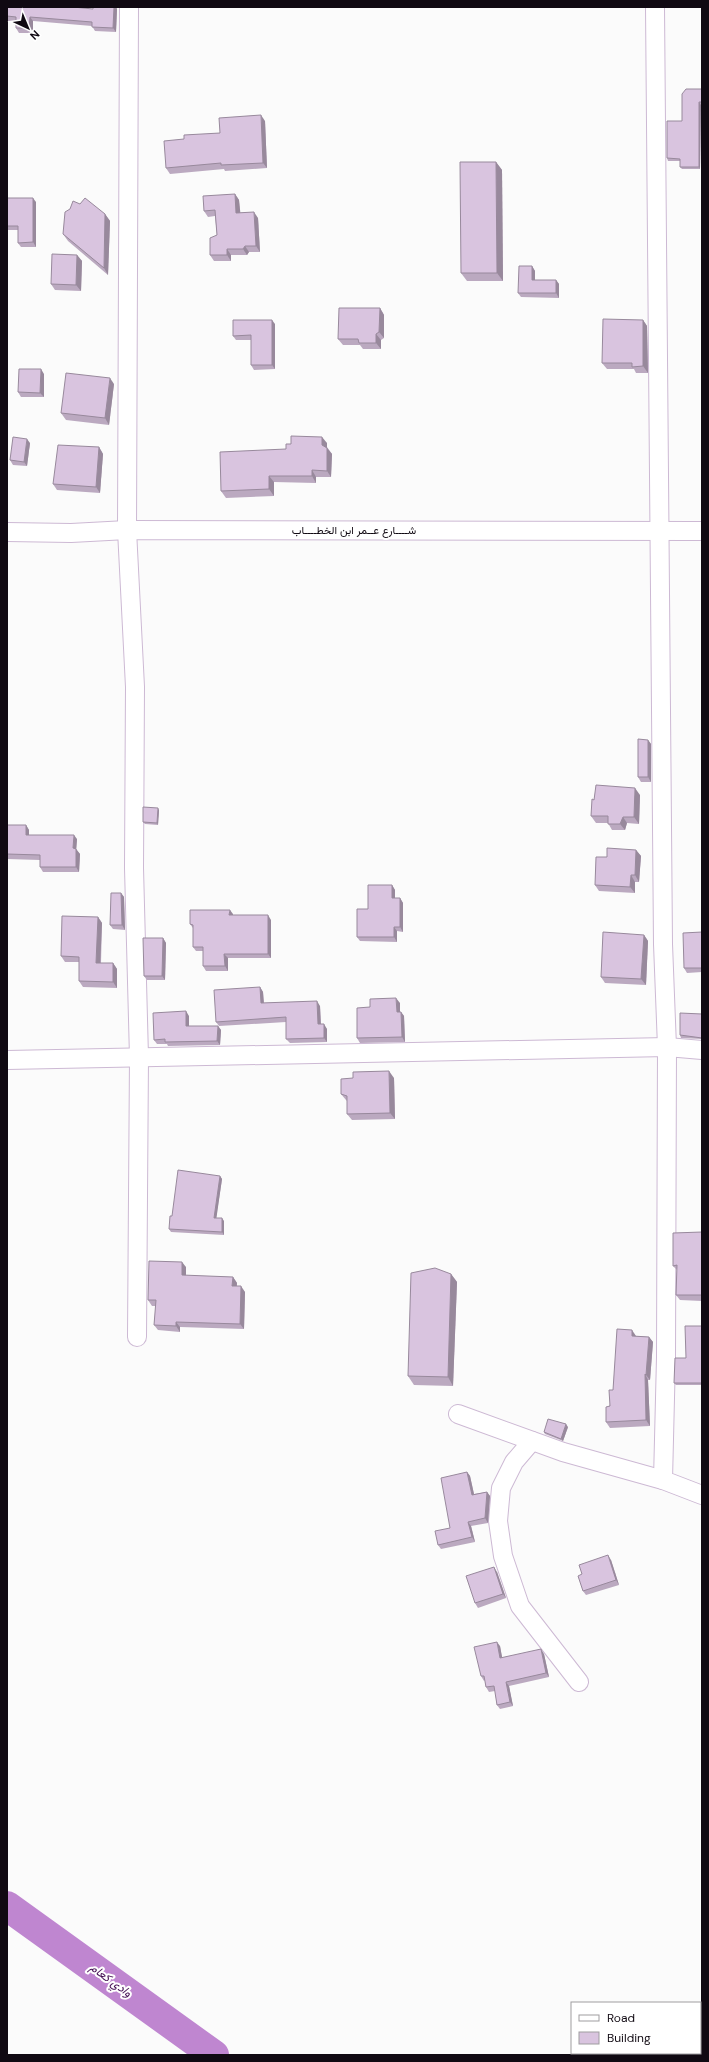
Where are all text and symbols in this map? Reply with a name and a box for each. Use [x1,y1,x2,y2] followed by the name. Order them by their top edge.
[8,8,48,48] north arrow
[27,27,43,43] text: N
[292,523,417,538] street label: شــــارع عــمر ابن الخطــــاب
[85,1959,136,2003] water label: وادي كعام
[571,2002,701,2054] legend
[607,2010,635,2026] text: Road
[607,2030,651,2046] text: Building

